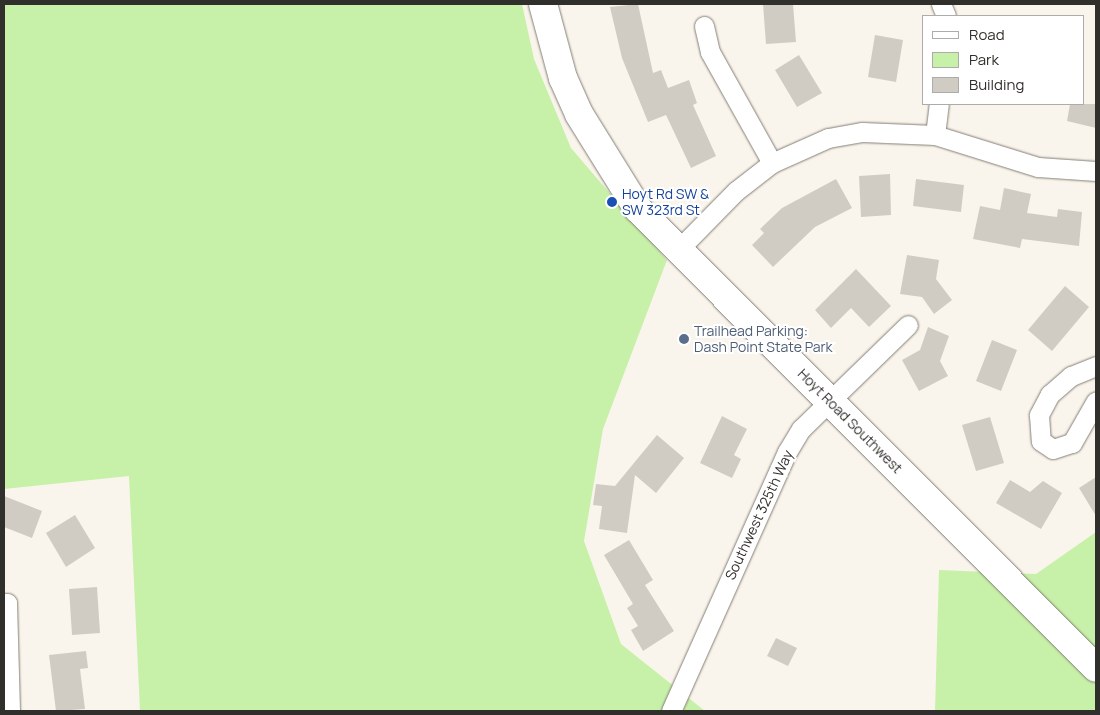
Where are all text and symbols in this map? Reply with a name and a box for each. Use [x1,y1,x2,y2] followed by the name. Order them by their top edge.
[922,15,1085,105] legend
[969,24,1005,45] text: Road
[969,49,999,70] text: Park
[969,74,1024,95] text: Building
[622,186,709,218] place label: Hoyt Rd SW & SW 323rd St
[606,196,618,208] marker: Hoyt Rd SW & SW 323rd St
[694,323,833,356] place label: Trailhead Parking: Dash Point State Park
[678,333,690,345] marker: Trailhead Parking: Dash Point State Park
[794,365,906,477] street label: Hoyt Road Southwest
[722,447,796,583] street label: Southwest 325th Way

